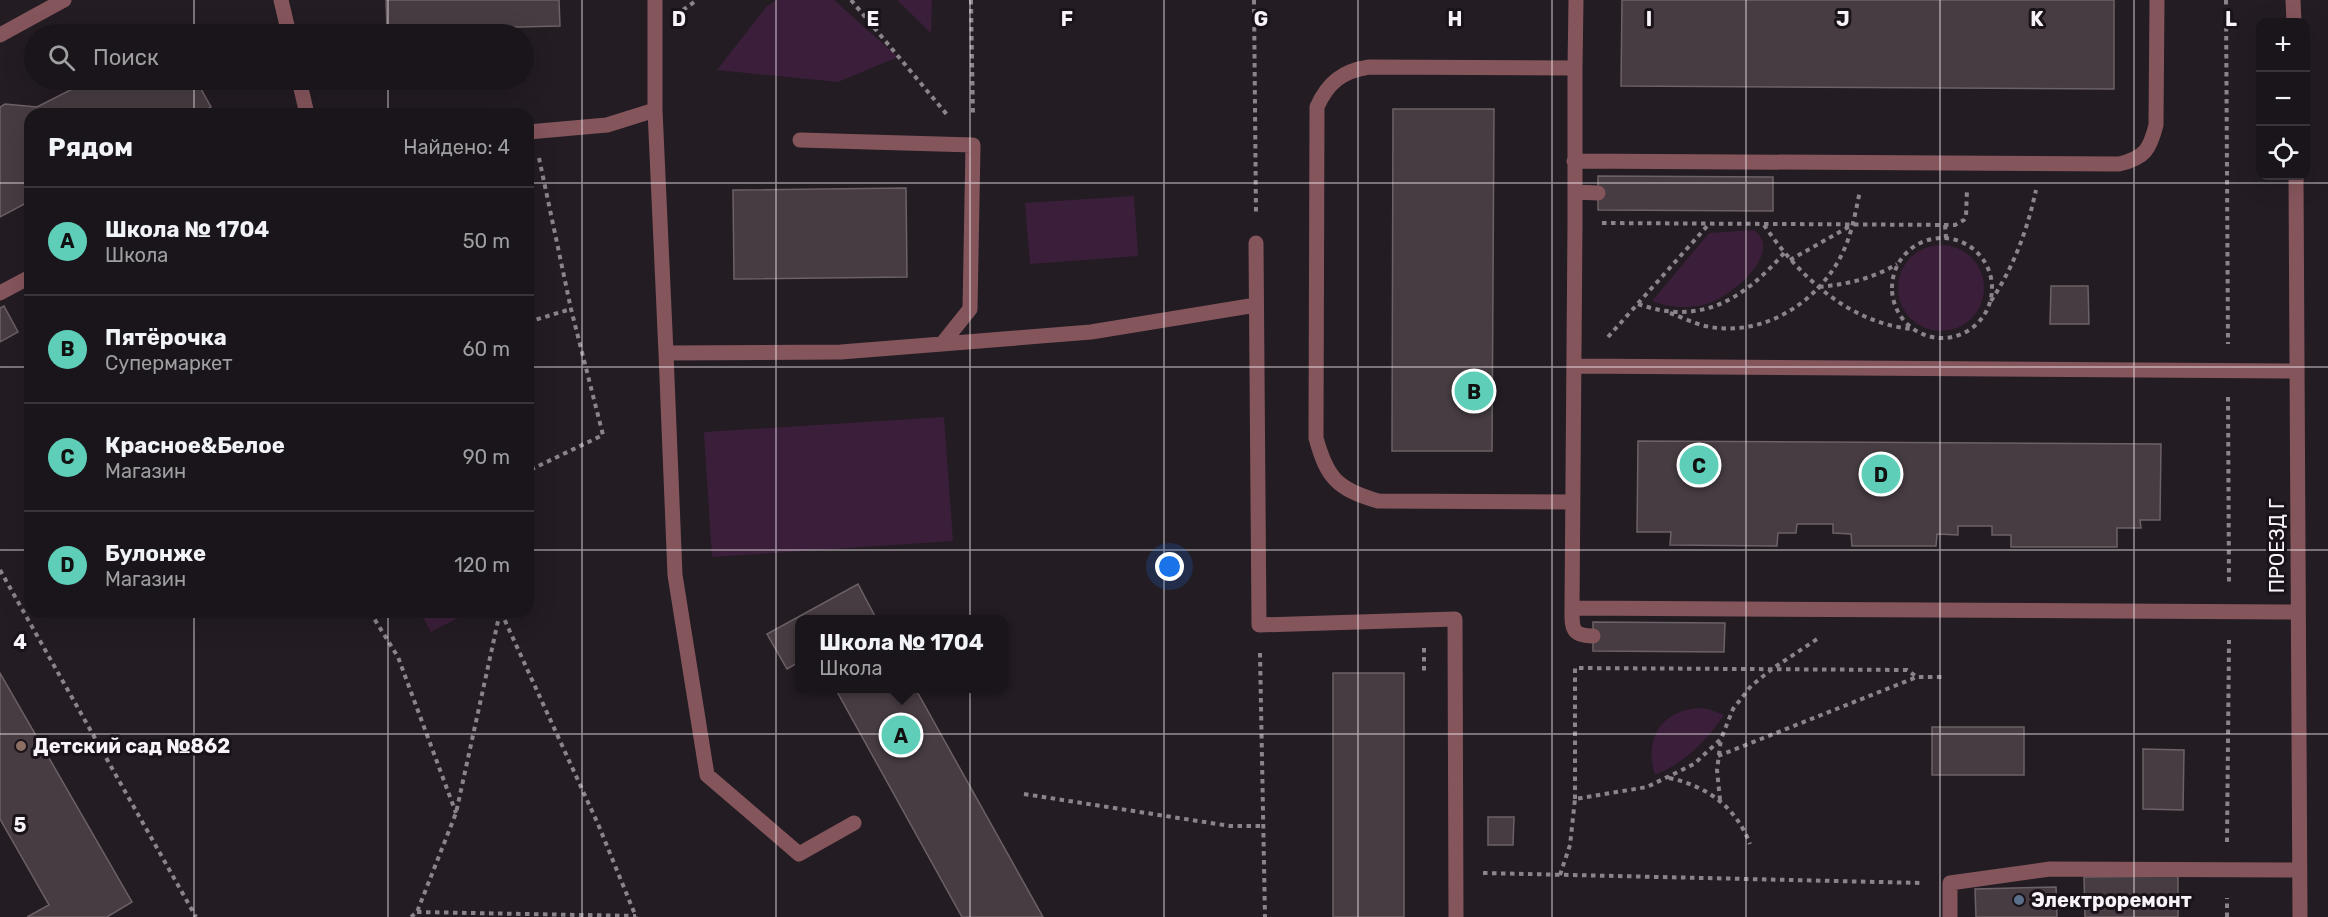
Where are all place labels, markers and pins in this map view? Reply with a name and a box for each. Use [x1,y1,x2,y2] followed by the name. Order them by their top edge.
[1454,368,1494,414] pin: B
[1680,442,1718,488] pin: C
[1862,452,1900,496] pin: D
[882,712,920,758] pin: A
[33,734,230,758] place label: Детский сад №862
[14,739,28,753] marker: Детский сад №862
[2031,888,2192,912] place label: Электроремонт
[2012,893,2026,907] marker: Электроремонт

